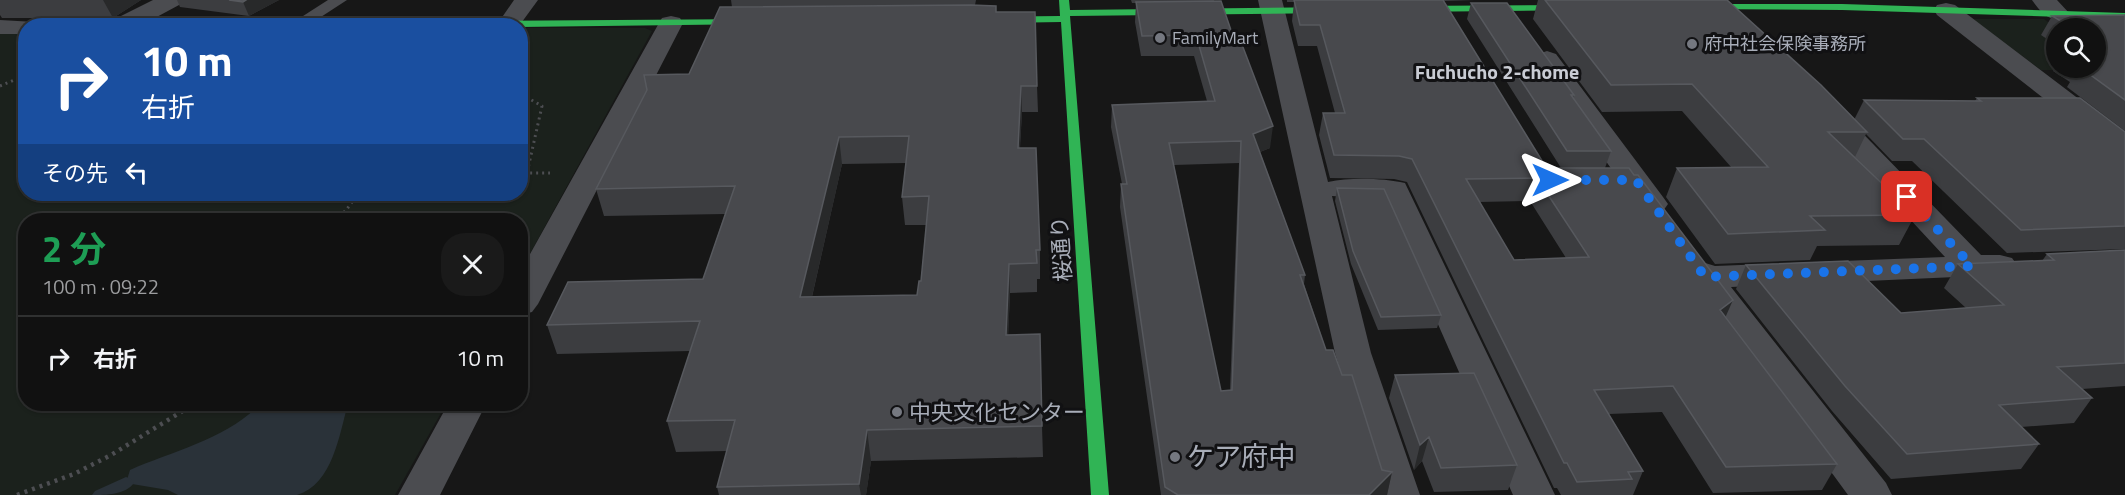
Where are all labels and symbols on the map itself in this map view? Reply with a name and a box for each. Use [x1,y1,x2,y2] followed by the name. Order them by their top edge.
[1172,24,1259,51] place label: FamilyMart
[1704,30,1866,57] place label: 府中社会保険事務所
[1153,31,1167,45] marker: FamilyMart
[1685,37,1699,51] marker: 府中社会保険事務所
[1415,56,1579,87] district label: Fuchucho 2-chome
[1518,148,1582,212] position arrow
[1881,171,1932,222] pin
[1042,215,1080,283] street label: 桜通り
[909,395,1085,429] place label: 中央文化センター
[890,405,904,419] marker: 中央文化センター
[1187,435,1295,476] place label: ケア府中
[1168,450,1182,464] marker: ケア府中

